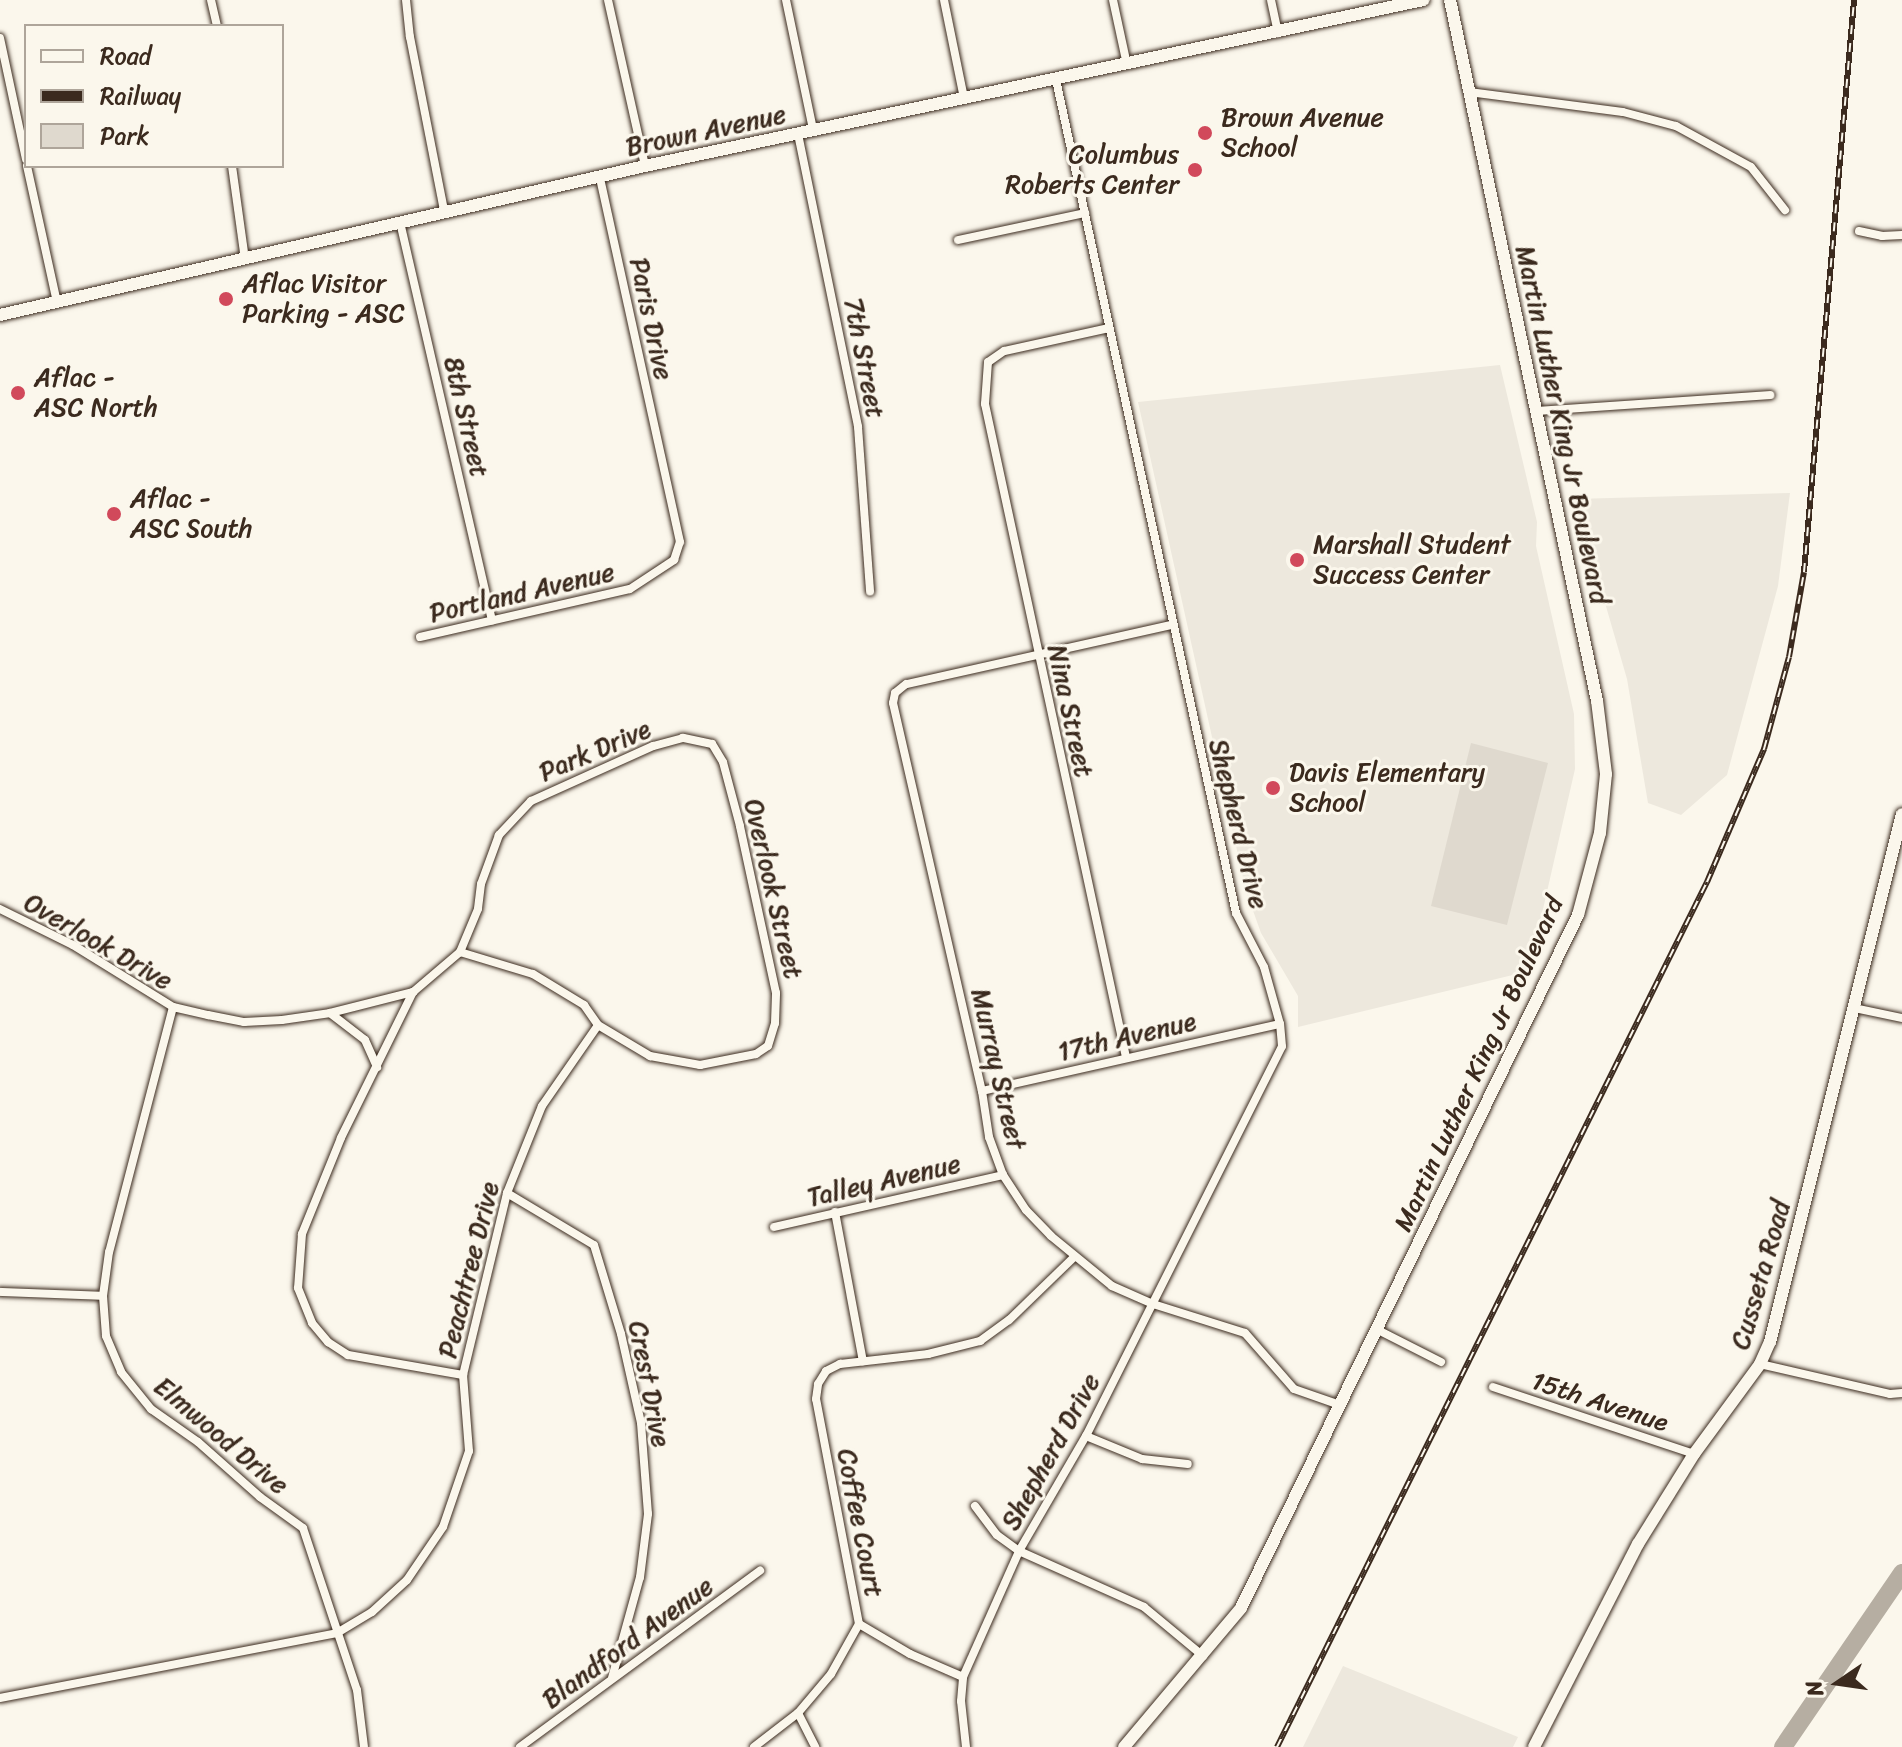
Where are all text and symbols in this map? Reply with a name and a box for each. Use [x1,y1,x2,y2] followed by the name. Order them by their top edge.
[24,24,284,168] legend
[100,35,151,77] text: Road
[100,75,181,117] text: Railway
[623,99,789,163] street label: Brown Avenue
[1221,102,1383,164] place label: Brown Avenue School
[100,115,149,157] text: Park
[1196,124,1214,142] marker: Brown Avenue School
[1004,139,1179,200] place label: Columbus Roberts Center
[1186,161,1204,179] marker: Columbus Roberts Center
[1509,243,1615,607] street label: Martin Luther King Jr Boulevard
[623,255,679,383] street label: Paris Drive
[242,268,405,330] place label: Aflac Visitor Parking - ASC
[217,290,235,308] marker: Aflac Visitor Parking - ASC
[837,295,891,421] street label: 7th Street
[437,354,495,480] street label: 8th Street
[34,362,157,424] place label: Aflac - ASC North
[9,384,27,402] marker: Aflac - ASC North
[130,483,255,544] place label: Aflac - ASC South
[105,505,123,523] marker: Aflac - ASC South
[1313,529,1512,590] place label: Marshall Student Success Center
[1288,551,1306,569] marker: Marshall Student Success Center
[426,557,618,629] street label: Portland Avenue
[1041,642,1099,780] street label: Nina Street
[534,713,656,789] street label: Park Drive
[1202,736,1274,912] street label: Shepherd Drive
[1289,757,1487,818] place label: Davis Elementary School
[1264,779,1282,797] marker: Davis Elementary School
[737,797,809,981] street label: Overlook Street
[18,887,178,997] street label: Overlook Drive
[1388,892,1570,1236] street label: Martin Luther King Jr Boulevard
[964,985,1032,1153] street label: Murray Street
[1055,1006,1199,1068] street label: 17th Avenue
[804,1148,964,1214] street label: Talley Avenue
[432,1178,506,1362] street label: Peachtree Drive
[1725,1197,1797,1353] street label: Cusseta Road
[621,1318,677,1450] street label: Crest Drive
[1528,1365,1672,1439] street label: 15th Avenue
[995,1368,1107,1536] street label: Shepherd Drive
[148,1371,294,1501] street label: Elmwood Drive
[830,1446,890,1600] street label: Coffee Court
[537,1571,719,1715] street label: Blandford Avenue
[1798,1643,1878,1723] north arrow
[1793,1677,1835,1700] text: N

